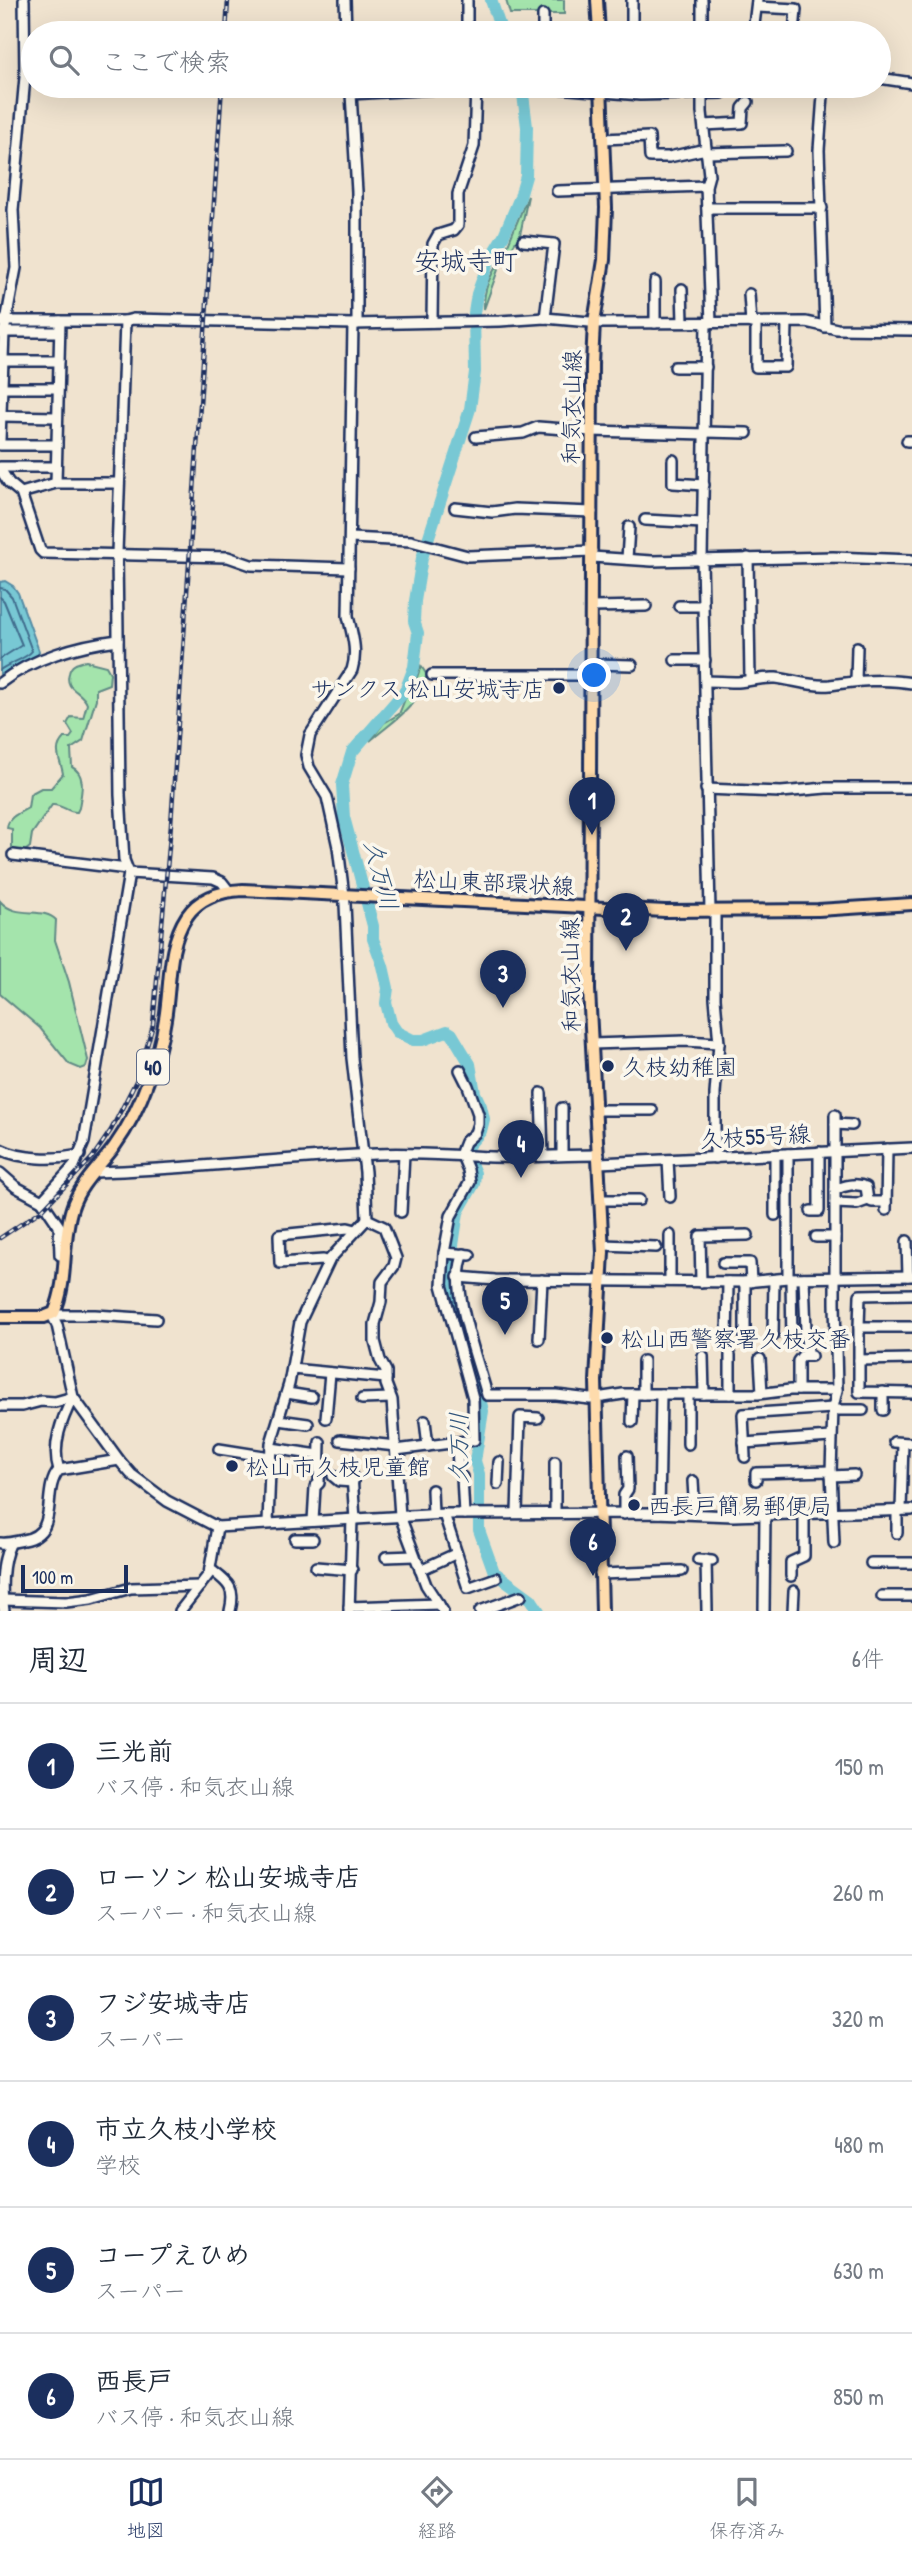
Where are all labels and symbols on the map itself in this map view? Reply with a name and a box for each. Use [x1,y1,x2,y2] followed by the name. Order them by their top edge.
[414,243,518,278] district label: 安城寺町
[554,349,588,465] street label: 和気衣山線
[577,658,611,692] your location
[310,673,545,704] place label: サンクス 松山安城寺店
[551,680,567,696] marker: サンクス 松山安城寺店
[569,777,615,835] pin: 1
[358,836,406,914] water label: 久万川
[413,862,575,902] street label: 松山東部環状線
[603,893,649,951] pin: 2
[553,917,587,1033] street label: 和気衣山線
[480,950,526,1008] pin: 3
[137,1050,169,1084] road number: 40
[622,1051,737,1082] place label: 久枝幼稚園
[600,1058,616,1074] marker: 久枝幼稚園
[699,1118,811,1154] street label: 久枝55号線
[498,1120,544,1178] pin: 4
[482,1277,528,1335] pin: 5
[621,1323,851,1354] place label: 松山西警察署久枝交番
[599,1330,615,1346] marker: 松山西警察署久枝交番
[442,1412,474,1484] water label: 久万川
[246,1451,430,1482] place label: 松山市久枝児童館
[224,1458,240,1474] marker: 松山市久枝児童館
[648,1490,832,1521] place label: 西長戸簡易郵便局
[626,1497,642,1513] marker: 西長戸簡易郵便局
[570,1518,616,1576] pin: 6
[21,1562,128,1594] scale bar

